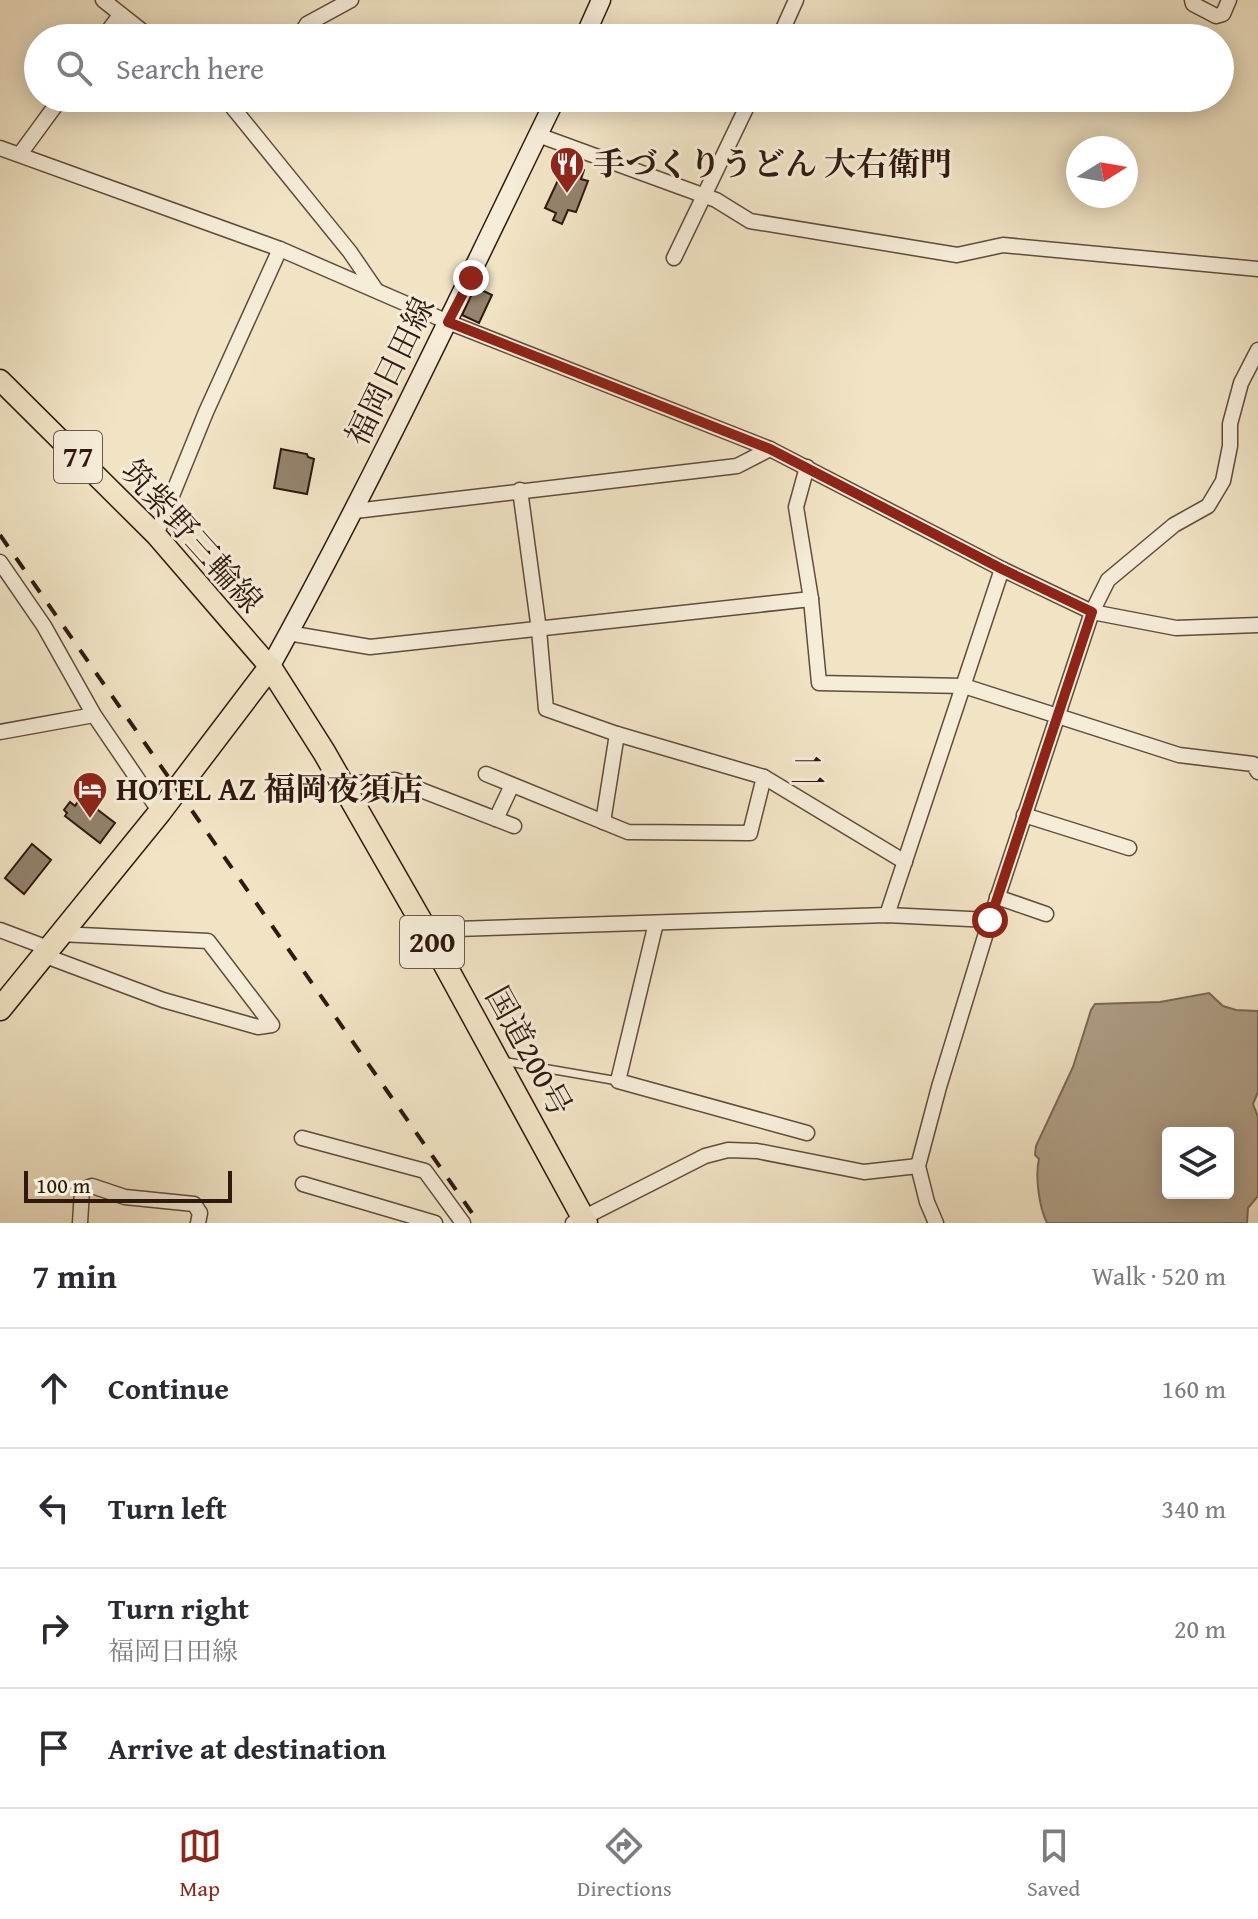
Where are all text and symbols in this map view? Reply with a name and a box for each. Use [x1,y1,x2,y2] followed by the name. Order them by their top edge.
[24,24,1234,112] search box
[52,46,96,90] icon: search
[116,46,264,90] text: Search here
[1066,136,1138,208] north arrow
[593,140,952,187] place label: 手づくりうどん 大右衛門
[548,145,586,195] restaurant icon: 手づくりうどん 大右衛門
[453,260,489,296] route end
[333,289,446,453] street label: 福岡日田線
[54,431,102,483] road number: 77
[111,449,274,623] street label: 筑紫野三輪線
[790,744,826,797] district label: 二
[116,765,423,812] place label: HOTEL AZ 福岡夜須店
[71,770,109,820] hotel icon: HOTEL AZ 福岡夜須店
[972,902,1008,938] route start
[400,916,464,968] road number: 200
[474,977,584,1124] street label: 国道200号
[1162,1127,1234,1199] map controls
[1162,1127,1234,1199] button: layers
[24,1167,232,1203] scale bar
[36,1169,91,1201] text: 100 m
[32,1251,117,1300] text: 7 min
[1092,1256,1226,1295] text: Walk · 520 m
[32,1366,76,1410] icon: ahead
[108,1366,229,1410] text: Continue
[1161,1369,1226,1408] text: 160 m
[32,1486,76,1530] icon: left
[108,1486,227,1530] text: Turn left
[1161,1489,1226,1528] text: 340 m
[108,1586,249,1630] text: Turn right
[32,1606,76,1650] icon: right
[1174,1609,1226,1648] text: 20 m
[108,1631,238,1670] text: 福岡日田線
[32,1726,76,1770] icon: arrive
[108,1726,386,1770] text: Arrive at destination
[178,1824,222,1904] tab: Map
[577,1824,672,1904] tab: Directions
[1027,1824,1080,1904] tab: Saved

